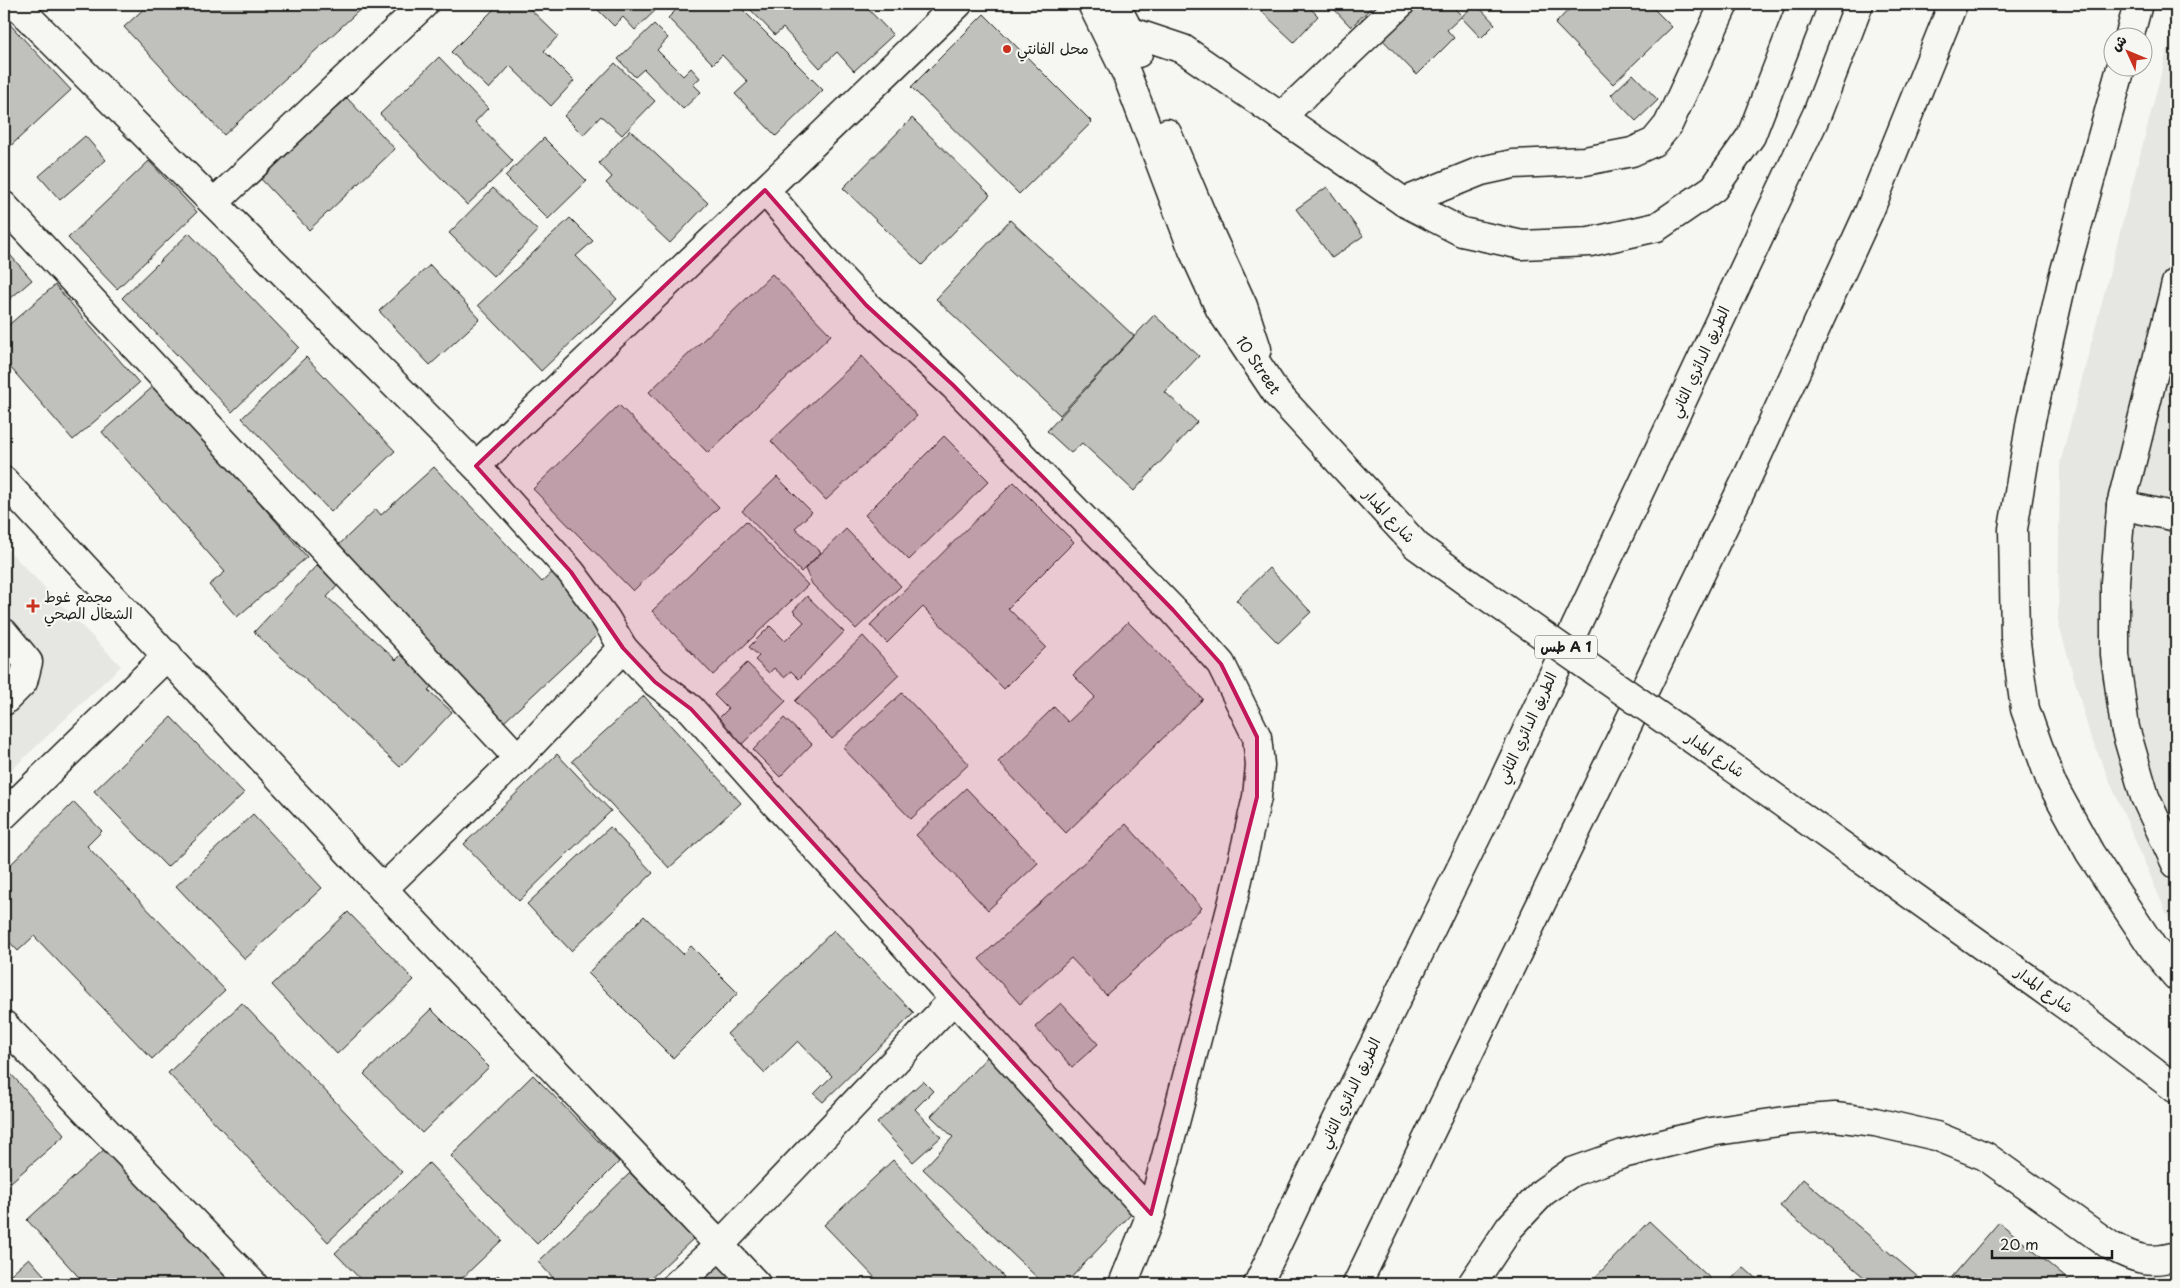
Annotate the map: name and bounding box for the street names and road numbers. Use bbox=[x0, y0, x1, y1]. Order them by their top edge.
street label: الطريق الدائري الثاني bbox=[1663, 302, 1737, 422]
street label: 10 Street bbox=[1231, 331, 1287, 398]
street label: شارع المدار bbox=[1358, 482, 1421, 547]
road number: طس A 1 bbox=[1535, 636, 1597, 659]
street label: الطريق الدائري الثاني bbox=[1490, 668, 1564, 788]
street label: شارع المدار bbox=[1681, 725, 1750, 782]
street label: شارع المدار bbox=[2010, 959, 2079, 1018]
street label: الطريق الدائري الثاني bbox=[1312, 1033, 1388, 1153]

